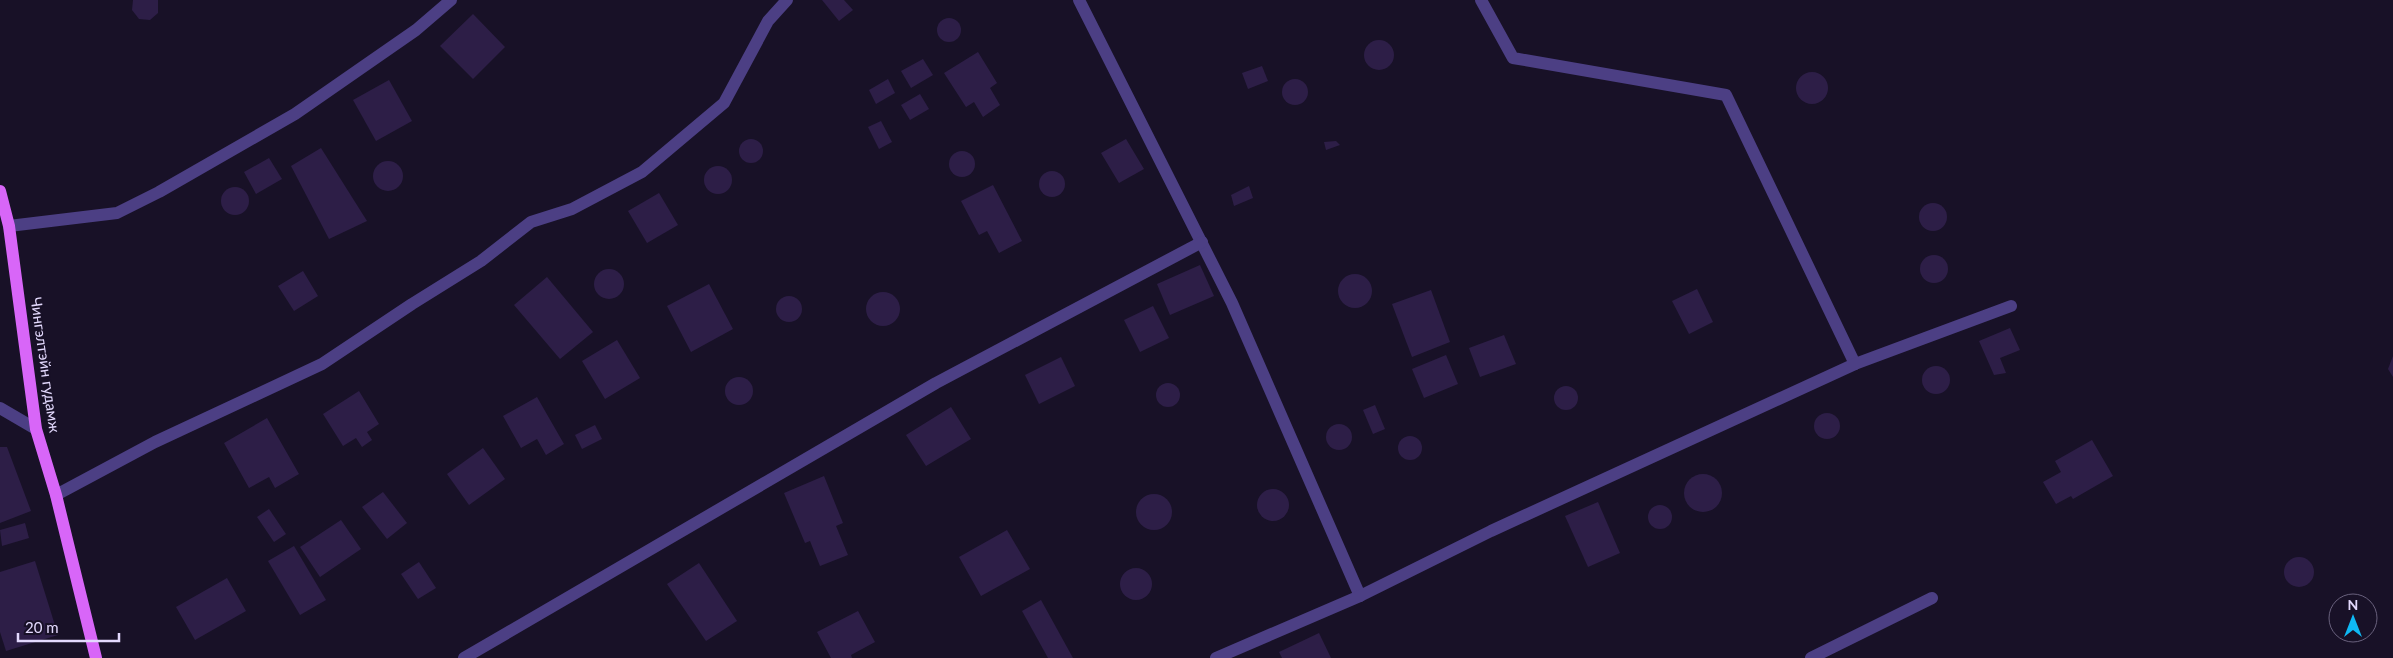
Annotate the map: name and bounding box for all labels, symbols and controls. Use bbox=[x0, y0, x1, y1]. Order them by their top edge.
street label: Чингэлтэйн гудамж bbox=[28, 296, 64, 434]
north arrow bbox=[2328, 593, 2378, 643]
text: N bbox=[2348, 596, 2358, 613]
scale bar bbox=[18, 610, 119, 642]
text: 20 m bbox=[25, 618, 59, 636]

